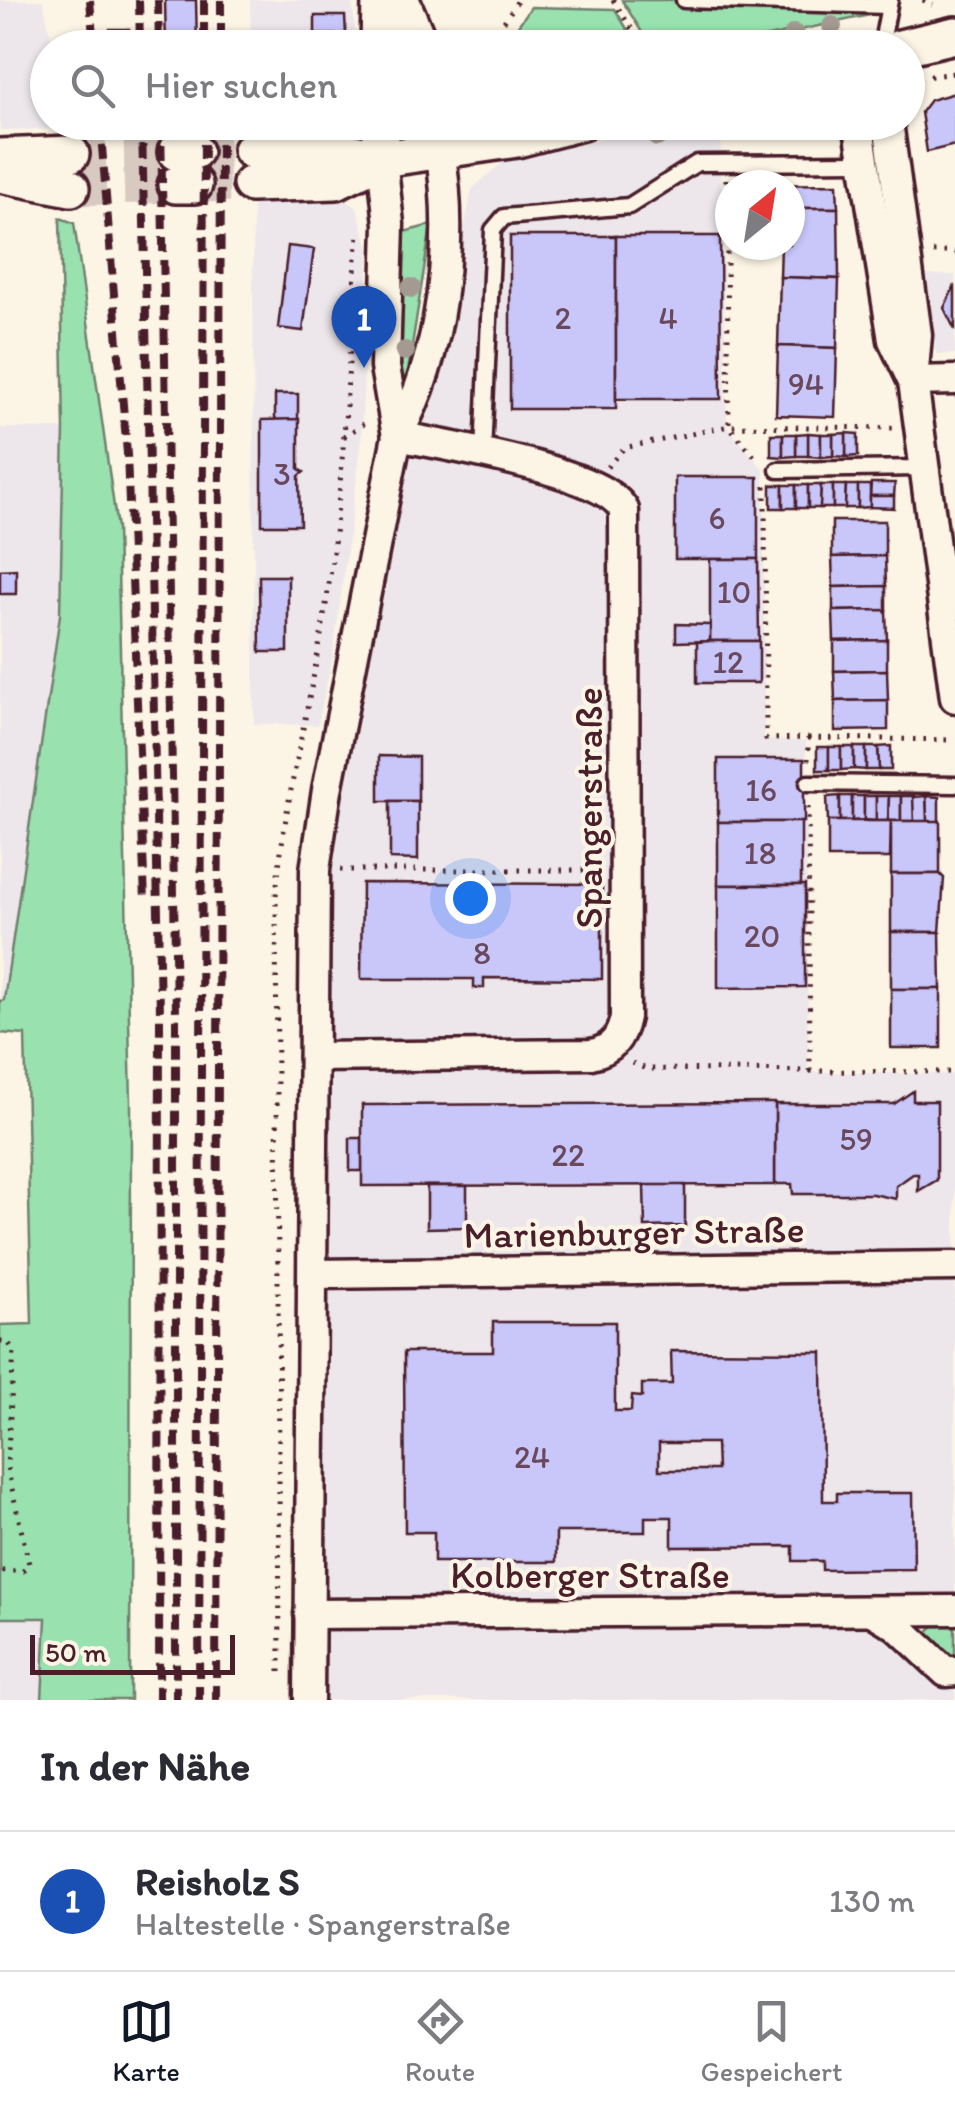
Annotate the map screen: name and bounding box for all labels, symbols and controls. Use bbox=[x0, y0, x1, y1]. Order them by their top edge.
search box bbox=[30, 30, 925, 140]
icon: search bbox=[65, 58, 120, 113]
text: Hier suchen bbox=[145, 62, 337, 108]
north arrow bbox=[715, 170, 805, 260]
pin: 1 bbox=[332, 286, 396, 368]
house number: 2 bbox=[555, 299, 572, 337]
house number: 4 bbox=[658, 299, 678, 337]
house number: 94 bbox=[788, 365, 824, 403]
house number: 3 bbox=[273, 455, 291, 493]
house number: 6 bbox=[709, 499, 725, 537]
house number: 10 bbox=[717, 573, 751, 611]
house number: 12 bbox=[712, 643, 744, 681]
street label: Spangerstraße bbox=[566, 687, 612, 929]
house number: 16 bbox=[745, 771, 777, 809]
house number: 18 bbox=[744, 834, 776, 872]
your location bbox=[445, 873, 496, 924]
house number: 20 bbox=[744, 917, 780, 955]
house number: 8 bbox=[473, 934, 491, 972]
house number: 59 bbox=[839, 1120, 873, 1158]
house number: 22 bbox=[551, 1136, 585, 1174]
street label: Marienburger Straße bbox=[463, 1206, 805, 1258]
house number: 24 bbox=[514, 1438, 550, 1476]
street label: Kolberger Straße bbox=[450, 1552, 730, 1598]
scale bar bbox=[30, 1630, 235, 1674]
text: 50 m bbox=[45, 1635, 107, 1669]
text: In der Nähe bbox=[40, 1740, 250, 1791]
text: Reisholz S bbox=[135, 1859, 300, 1905]
text: 1 bbox=[65, 1882, 80, 1920]
text: 130 m bbox=[829, 1882, 915, 1920]
text: Haltestelle · Spangerstraße bbox=[135, 1905, 511, 1943]
tab: Karte bbox=[113, 1994, 180, 2088]
tab: Route bbox=[405, 1994, 475, 2088]
tab: Gespeichert bbox=[700, 1994, 842, 2088]

